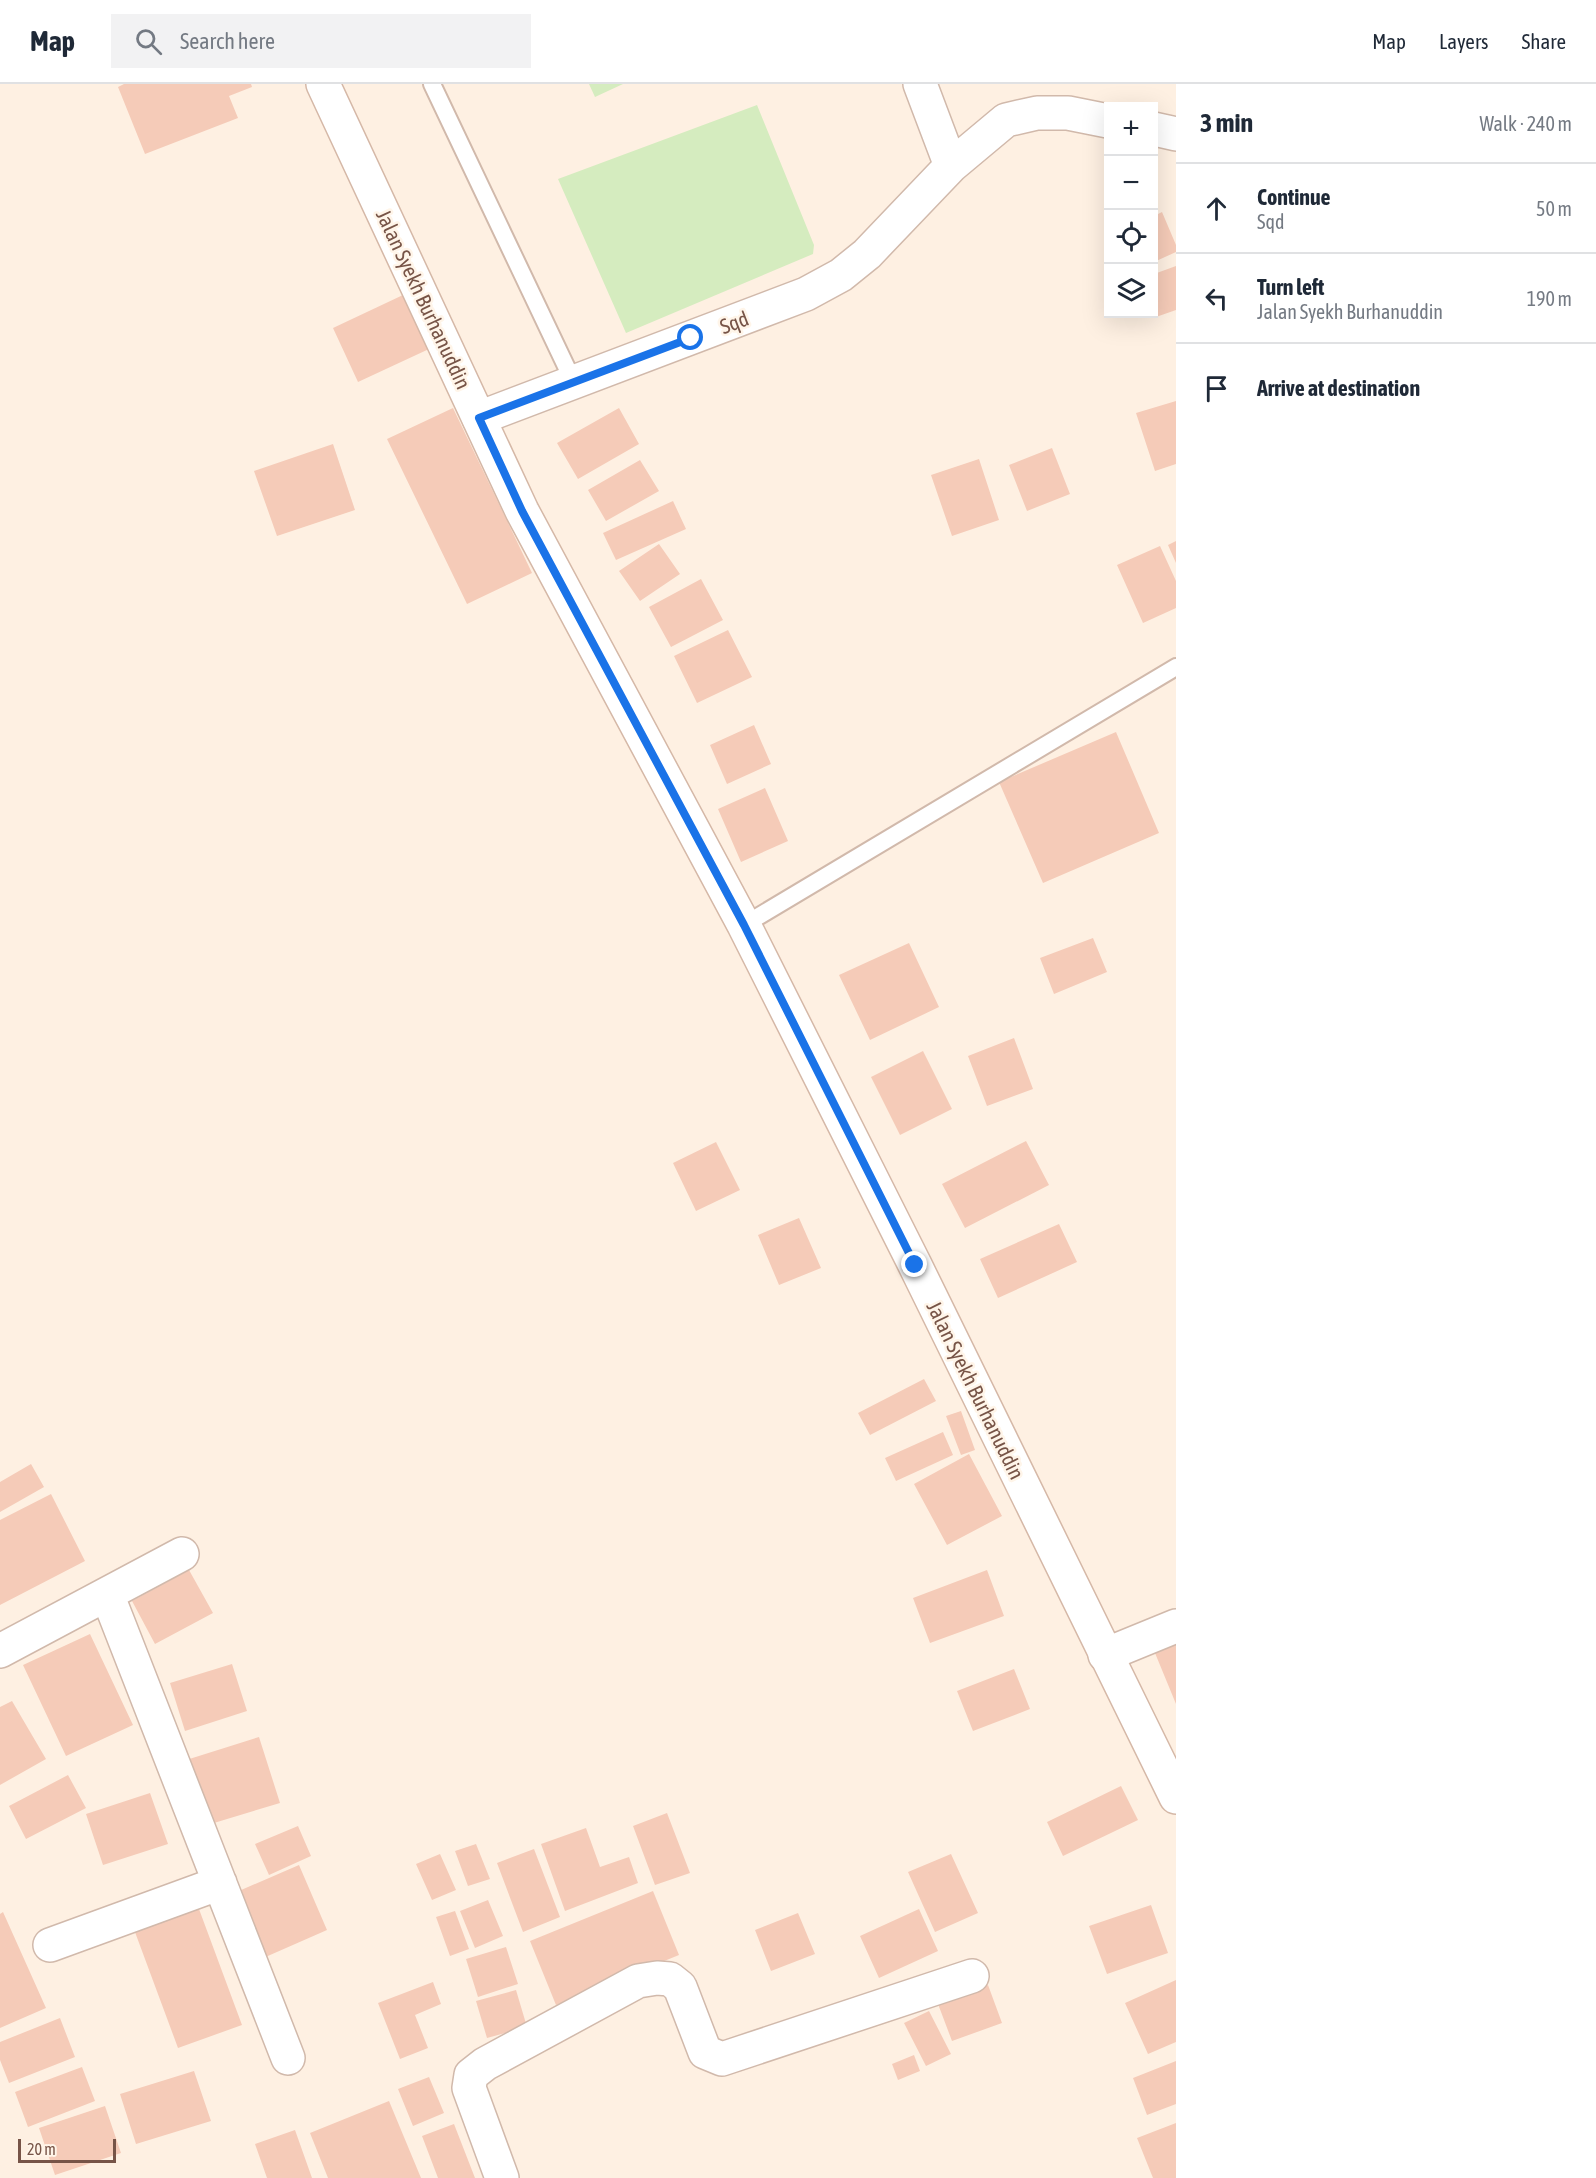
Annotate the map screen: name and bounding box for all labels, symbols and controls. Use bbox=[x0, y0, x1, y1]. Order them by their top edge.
search box bbox=[111, 14, 531, 68]
text: Map bbox=[30, 25, 75, 57]
icon: search bbox=[132, 25, 165, 58]
text: Search here bbox=[180, 28, 275, 54]
text: Map bbox=[1372, 29, 1406, 53]
text: Layers bbox=[1439, 29, 1489, 53]
text: Share bbox=[1522, 29, 1566, 53]
map controls bbox=[1104, 102, 1158, 318]
button: + bbox=[1104, 102, 1158, 156]
text: 3 min bbox=[1200, 108, 1253, 138]
text: Walk · 240 m bbox=[1480, 112, 1572, 135]
button: − bbox=[1104, 156, 1158, 210]
text: Continue bbox=[1257, 184, 1331, 210]
icon: ahead bbox=[1200, 192, 1233, 225]
text: 50 m bbox=[1536, 197, 1572, 220]
street label: Jalan Syekh Burhanuddin bbox=[372, 205, 476, 393]
button: locate bbox=[1104, 210, 1158, 264]
text: Sqd bbox=[1257, 210, 1284, 233]
button: layers bbox=[1104, 264, 1158, 318]
text: Turn left bbox=[1257, 274, 1324, 300]
icon: left bbox=[1200, 282, 1233, 315]
text: 190 m bbox=[1527, 287, 1572, 310]
text: Jalan Syekh Burhanuddin bbox=[1257, 300, 1443, 323]
street label: Sqd bbox=[716, 306, 752, 338]
route start bbox=[677, 324, 703, 350]
icon: arrive bbox=[1200, 372, 1233, 405]
text: Arrive at destination bbox=[1257, 375, 1420, 401]
route end bbox=[901, 1251, 927, 1277]
street label: Jalan Syekh Burhanuddin bbox=[922, 1297, 1030, 1483]
scale bar bbox=[18, 2136, 116, 2164]
text: 20 m bbox=[27, 2140, 56, 2158]

